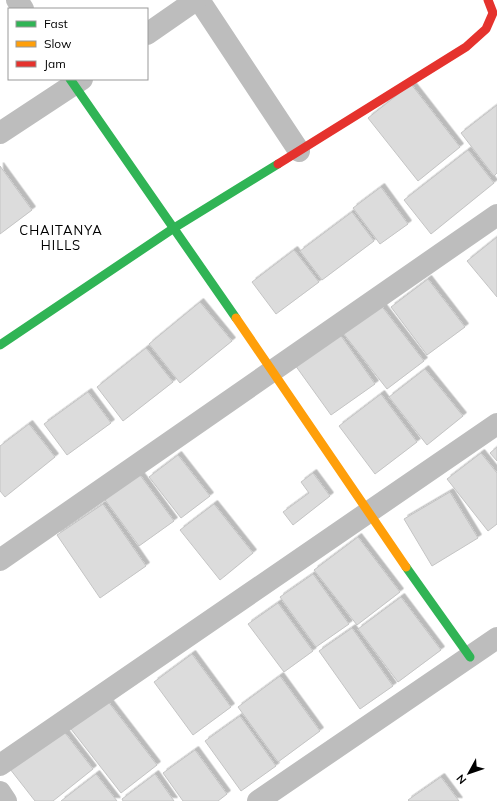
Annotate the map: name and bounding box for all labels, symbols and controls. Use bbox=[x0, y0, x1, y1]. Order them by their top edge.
legend bbox=[8, 8, 148, 80]
text: Fast bbox=[44, 16, 68, 31]
text: Slow bbox=[44, 36, 72, 51]
text: Jam bbox=[44, 56, 66, 71]
district label: CHAITANYA HILLS bbox=[19, 222, 103, 253]
north arrow bbox=[449, 753, 489, 793]
text: N bbox=[453, 772, 469, 787]

